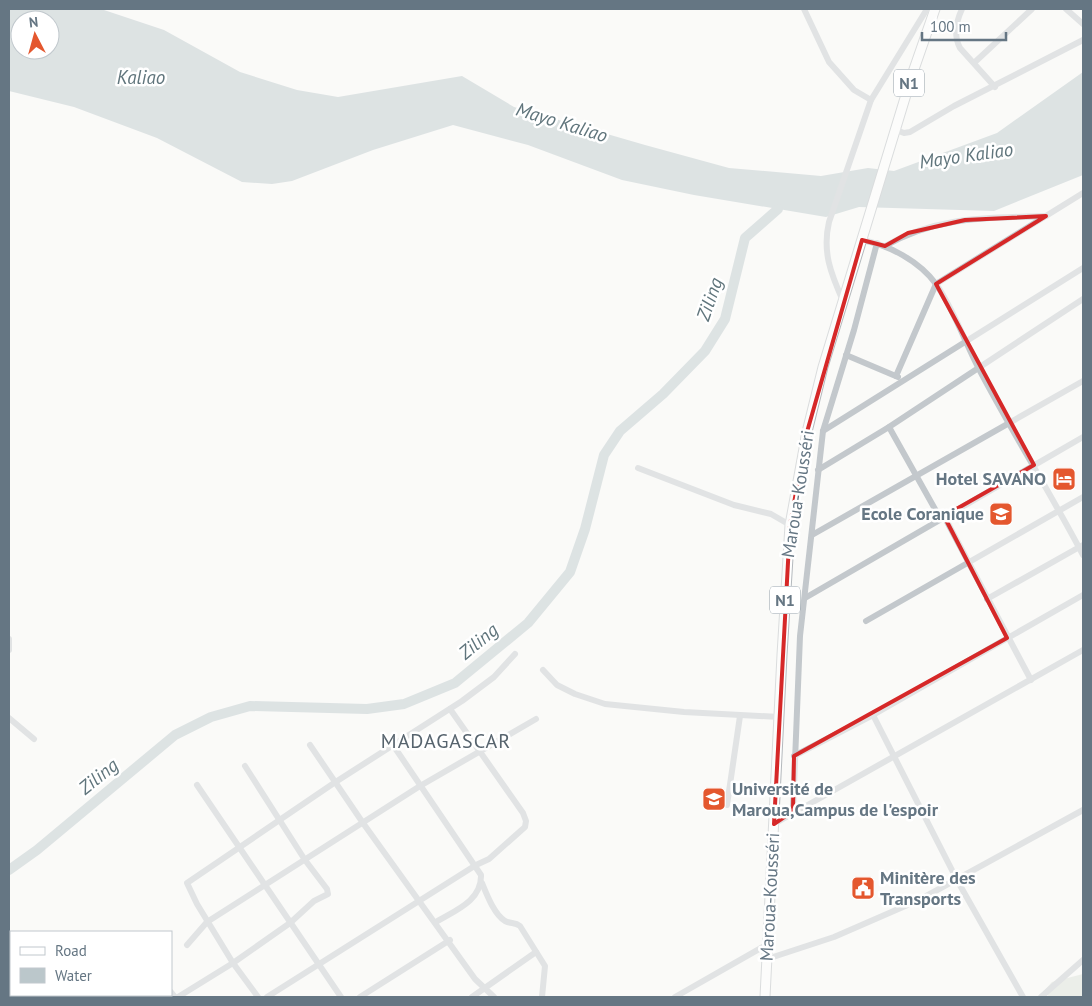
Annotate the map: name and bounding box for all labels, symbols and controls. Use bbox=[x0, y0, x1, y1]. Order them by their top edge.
north arrow bbox=[10, 10, 60, 60]
scale bar bbox=[922, 10, 1006, 42]
text: N bbox=[28, 13, 39, 32]
text: 100 m bbox=[930, 17, 971, 36]
water label: Kaliao bbox=[117, 65, 165, 89]
road number: N1 bbox=[894, 70, 924, 96]
water label: Mayo Kaliao bbox=[513, 97, 611, 147]
water label: Mayo Kaliao bbox=[917, 137, 1015, 173]
water label: Ziling bbox=[690, 274, 728, 325]
street label: Maroua-Kousséri bbox=[776, 429, 819, 559]
hotel icon: Hotel SAVANO bbox=[1051, 466, 1077, 492]
place label: Hotel SAVANO bbox=[936, 467, 1046, 490]
school or university icon: Ecole Coranique bbox=[988, 501, 1014, 527]
place label: Ecole Coranique bbox=[861, 502, 984, 525]
road number: N1 bbox=[770, 586, 800, 614]
water label: Ziling bbox=[453, 617, 503, 665]
district label: MADAGASCAR bbox=[381, 728, 511, 754]
water label: Ziling bbox=[72, 752, 123, 800]
place label: Université de Maroua,Campus de l'espoir bbox=[732, 777, 939, 821]
school or university icon: Université de Maroua,Campus de l'espoir bbox=[701, 786, 727, 812]
street label: Maroua-Kousséri bbox=[755, 832, 784, 962]
place label: Minitère des Transports bbox=[880, 866, 976, 910]
public building icon: Minitère des Transports bbox=[850, 875, 876, 901]
legend bbox=[10, 931, 172, 996]
text: Road bbox=[55, 941, 87, 960]
text: Water bbox=[55, 966, 92, 985]

